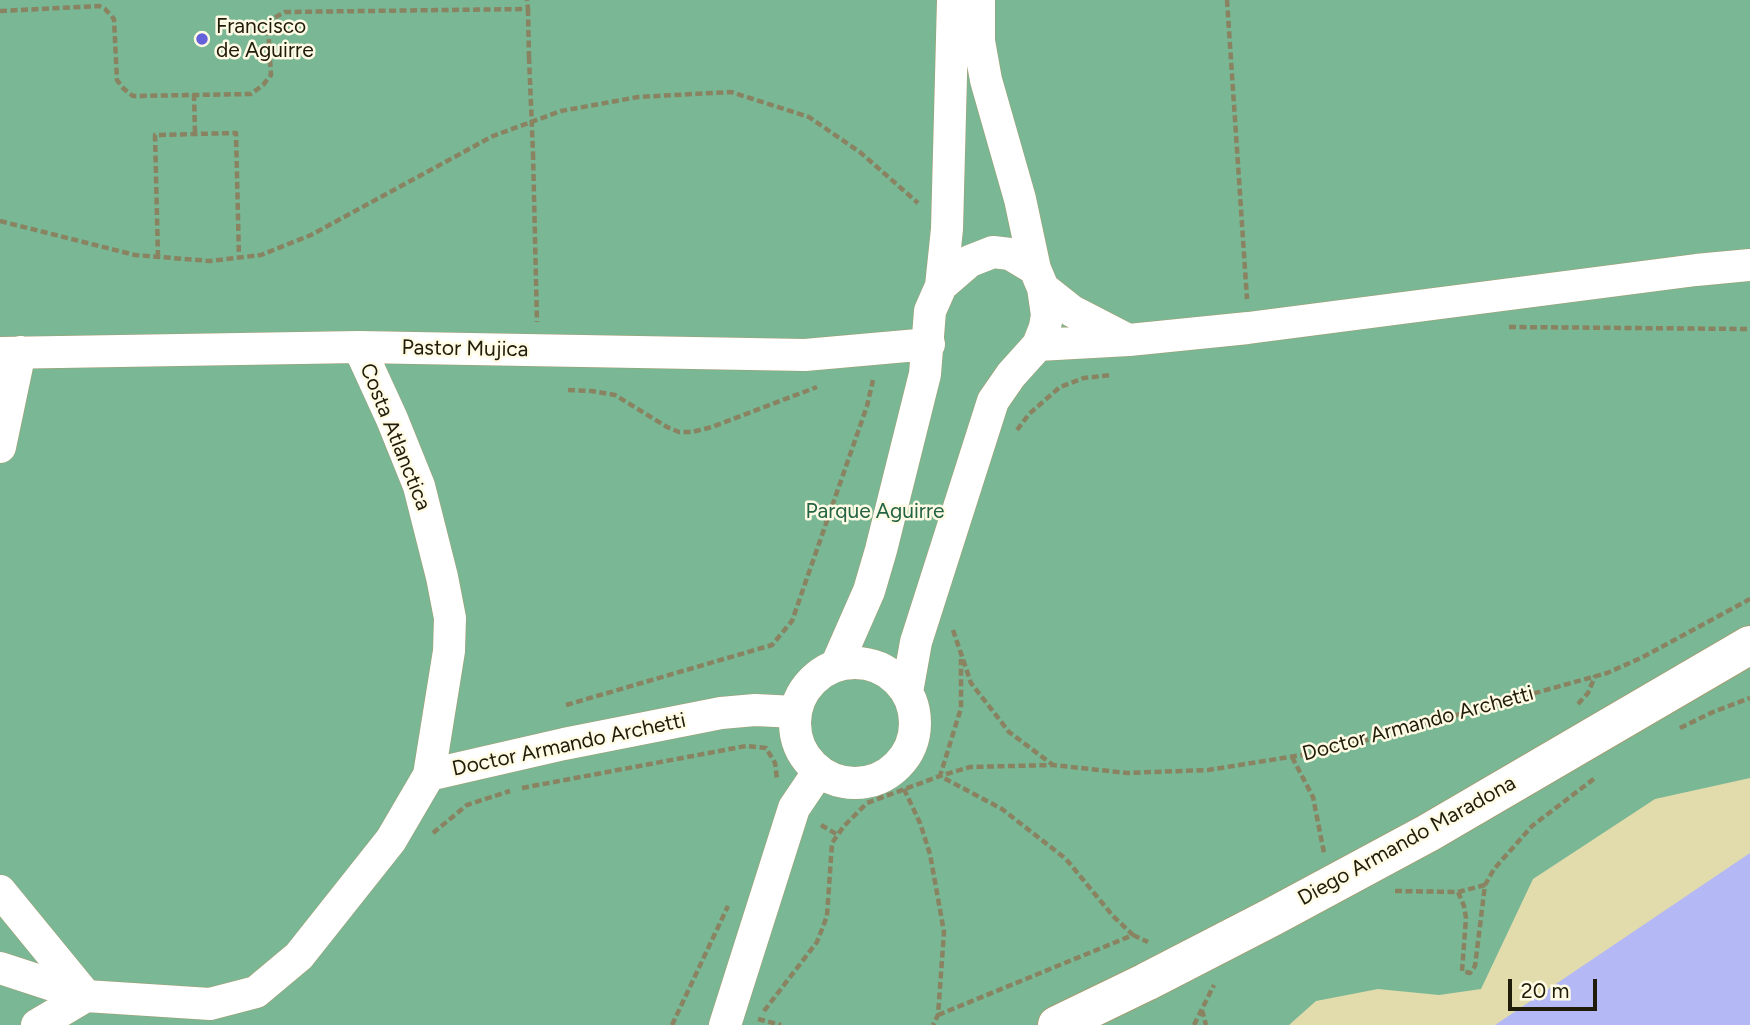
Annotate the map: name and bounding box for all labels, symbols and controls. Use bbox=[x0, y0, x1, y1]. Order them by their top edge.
place label: Francisco de Aguirre bbox=[216, 14, 314, 64]
marker: Francisco de Aguirre bbox=[194, 31, 210, 47]
street label: Pastor Mujica bbox=[401, 335, 529, 363]
street label: Costa Atlanctica bbox=[354, 360, 436, 514]
park label: Parque Aguirre bbox=[806, 499, 944, 525]
street label: Doctor Armando Archetti bbox=[1300, 681, 1536, 767]
street label: Doctor Armando Archetti bbox=[450, 708, 688, 782]
street label: Diego Armando Maradona bbox=[1294, 771, 1520, 911]
scale bar bbox=[1512, 965, 1601, 1009]
text: 20 m bbox=[1521, 978, 1569, 1003]

